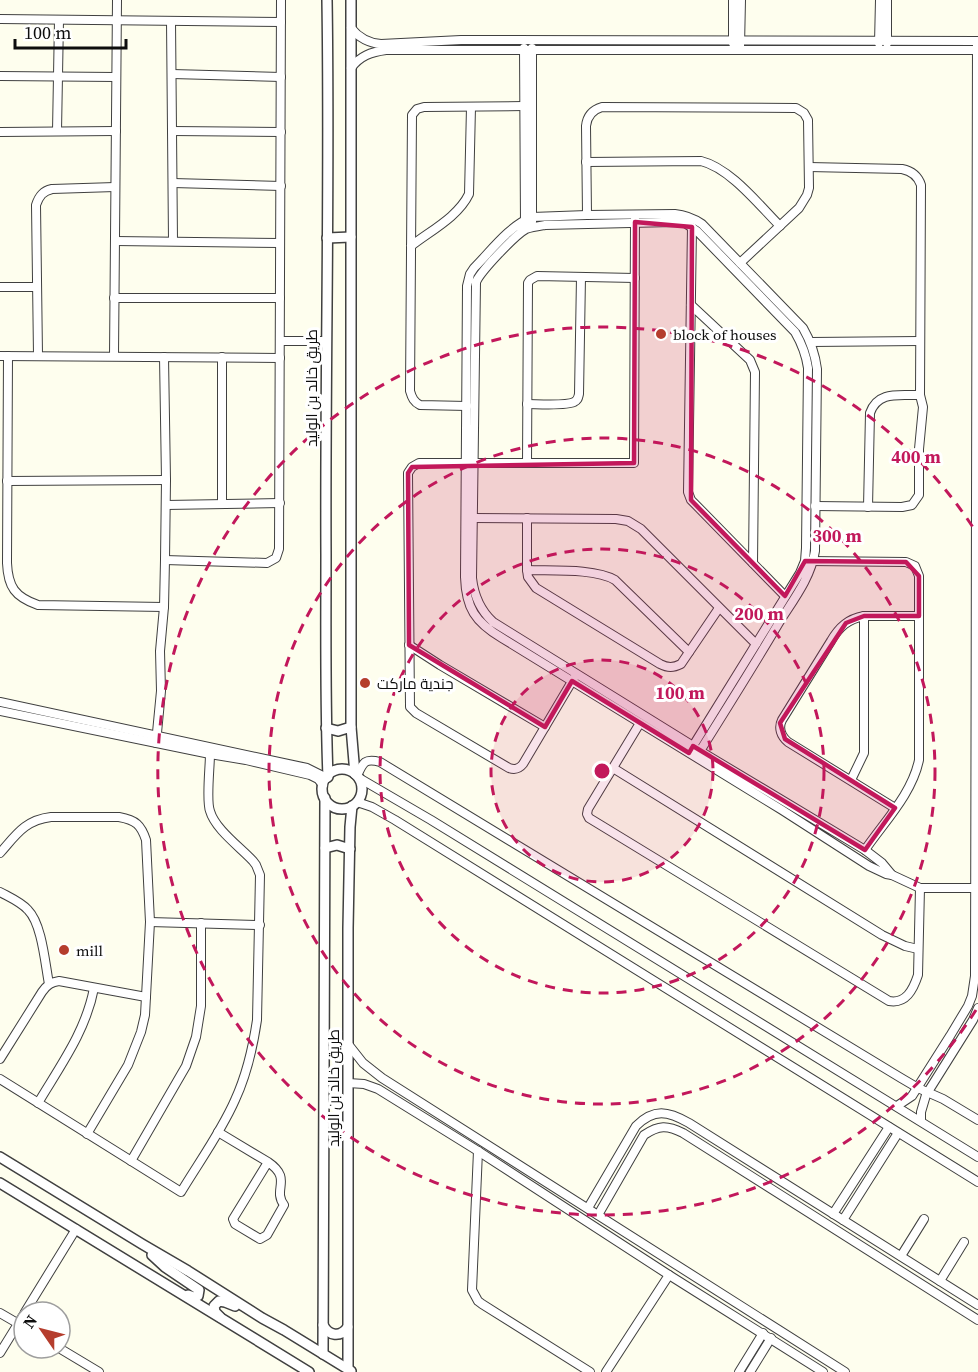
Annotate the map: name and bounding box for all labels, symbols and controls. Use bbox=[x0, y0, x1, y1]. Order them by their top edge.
scale bar bbox=[15, 12, 126, 50]
text: 100 m bbox=[24, 20, 71, 45]
place label: block of houses bbox=[673, 324, 777, 345]
marker: block of houses bbox=[654, 327, 668, 341]
street label: طريق خالد بن الوليد bbox=[301, 329, 322, 447]
text: 400 m bbox=[891, 444, 941, 469]
text: 300 m bbox=[812, 523, 862, 548]
text: 200 m bbox=[734, 601, 784, 626]
place label: جندية ماركت bbox=[377, 673, 454, 694]
marker: جندية ماركت bbox=[358, 676, 372, 690]
text: 100 m bbox=[655, 680, 705, 705]
centre of rings bbox=[592, 761, 612, 781]
place label: mill bbox=[76, 940, 103, 961]
marker: mill bbox=[57, 943, 71, 957]
street label: طريق خالد بن الوليد bbox=[323, 1029, 344, 1147]
north arrow bbox=[12, 1300, 72, 1360]
text: N bbox=[17, 1310, 42, 1332]

